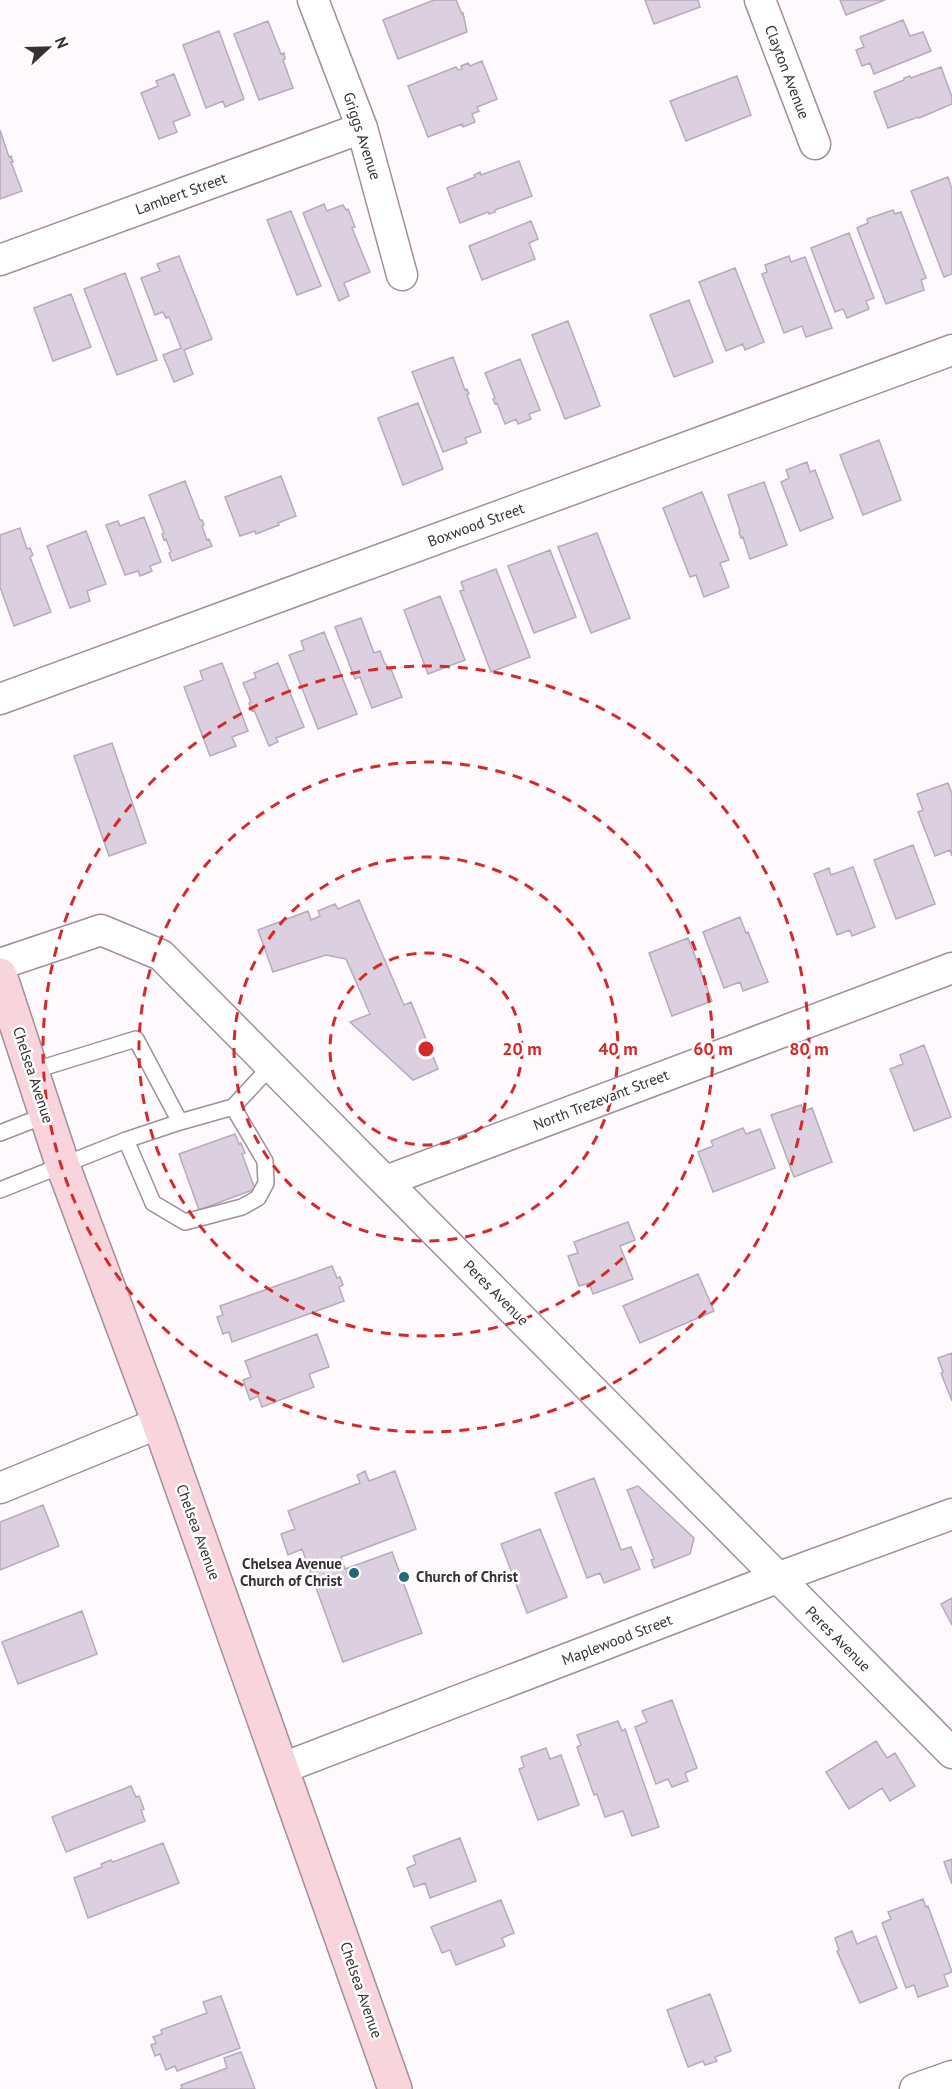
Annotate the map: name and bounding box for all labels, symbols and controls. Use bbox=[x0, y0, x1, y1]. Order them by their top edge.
north arrow bbox=[18, 18, 78, 78]
street label: Clayton Avenue bbox=[761, 22, 814, 121]
text: N bbox=[51, 34, 73, 51]
street label: Griggs Avenue bbox=[339, 90, 386, 182]
street label: Lambert Street bbox=[133, 168, 229, 219]
street label: Boxwood Street bbox=[425, 498, 527, 551]
street label: Chelsea Avenue bbox=[9, 1024, 58, 1126]
text: 20 m bbox=[502, 1037, 542, 1060]
text: 40 m bbox=[598, 1037, 638, 1060]
text: 60 m bbox=[693, 1037, 733, 1060]
text: 80 m bbox=[789, 1037, 829, 1060]
centre of rings bbox=[416, 1039, 436, 1059]
street label: North Trezevant Street bbox=[530, 1065, 671, 1134]
street label: Peres Avenue bbox=[460, 1256, 533, 1329]
street label: Chelsea Avenue bbox=[172, 1481, 225, 1582]
place label: Chelsea Avenue Church of Christ bbox=[240, 1554, 343, 1590]
marker: Chelsea Avenue Church of Christ bbox=[347, 1566, 361, 1580]
place label: Church of Christ bbox=[416, 1567, 519, 1586]
marker: Church of Christ bbox=[397, 1570, 411, 1584]
street label: Peres Avenue bbox=[802, 1602, 875, 1675]
street label: Maplewood Street bbox=[559, 1610, 675, 1669]
street label: Chelsea Avenue bbox=[336, 1939, 387, 2040]

